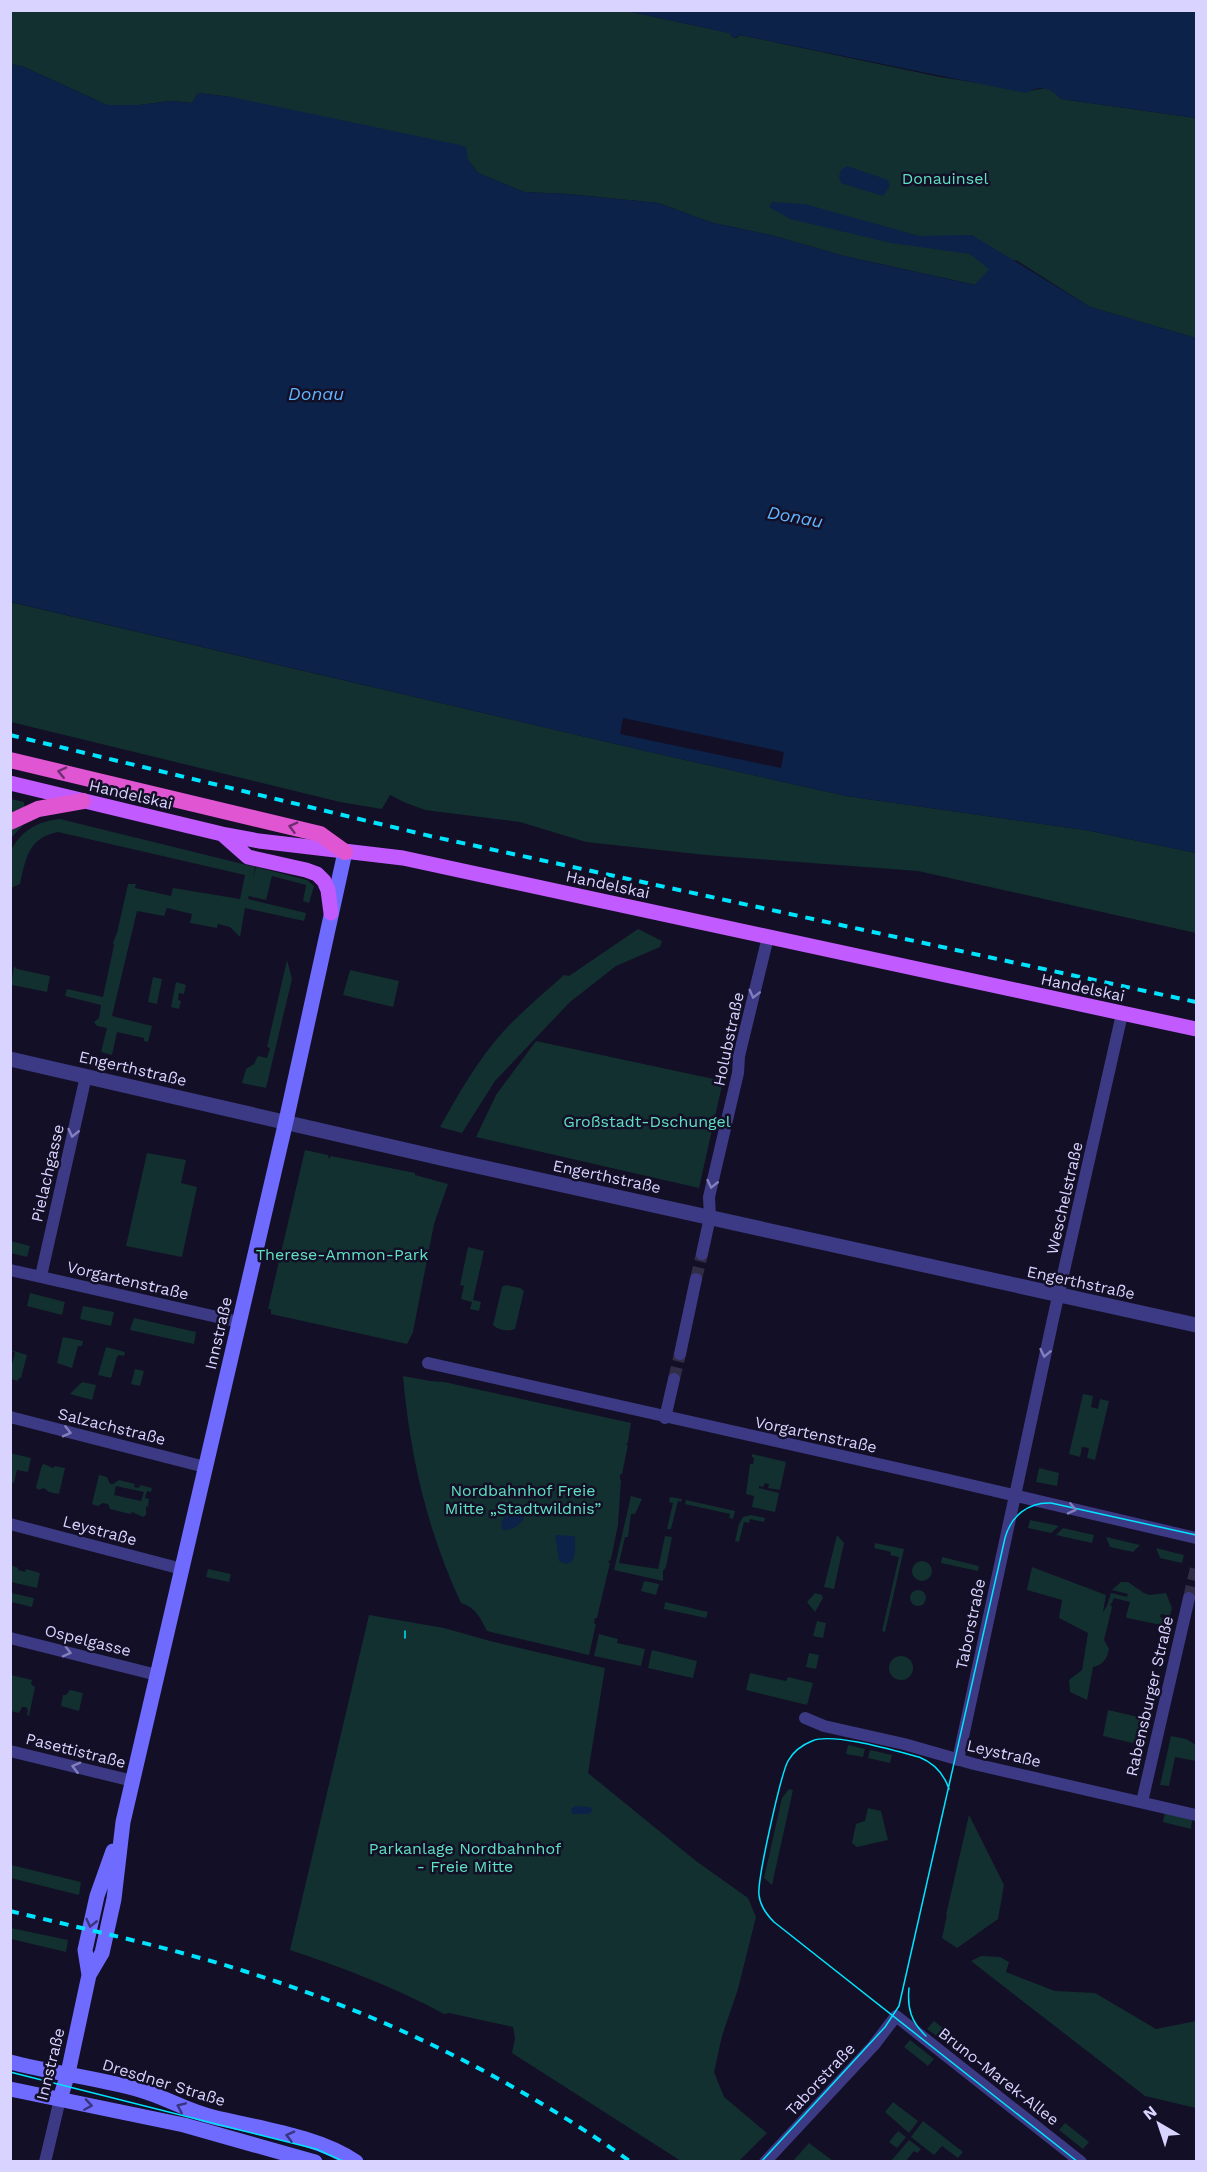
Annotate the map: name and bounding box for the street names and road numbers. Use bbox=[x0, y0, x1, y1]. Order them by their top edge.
street label: Handelskai bbox=[87, 776, 175, 813]
street label: Handelskai bbox=[564, 866, 652, 903]
street label: Handelskai bbox=[1039, 969, 1127, 1006]
street label: Holubstraße bbox=[709, 990, 748, 1088]
street label: Engerthstraße bbox=[77, 1047, 189, 1090]
street label: Pielachgasse bbox=[27, 1122, 68, 1224]
street label: Weschelstraße bbox=[1042, 1140, 1087, 1256]
street label: Engerthstraße bbox=[551, 1156, 663, 1197]
street label: Vorgartenstraße bbox=[65, 1257, 191, 1304]
street label: Engerthstraße bbox=[1025, 1262, 1137, 1303]
street label: Innstraße bbox=[201, 1295, 236, 1371]
street label: Salzachstraße bbox=[56, 1404, 168, 1449]
street label: Vorgartenstraße bbox=[753, 1412, 879, 1457]
street label: Leystraße bbox=[61, 1511, 139, 1549]
street label: Taborstraße bbox=[952, 1577, 989, 1671]
street label: Rabensburger Straße bbox=[1122, 1614, 1177, 1778]
street label: Ospelgasse bbox=[43, 1621, 133, 1660]
street label: Pasettistraße bbox=[24, 1729, 128, 1772]
street label: Leystraße bbox=[965, 1736, 1043, 1771]
street label: Bruno-Marek-Allee bbox=[935, 2024, 1063, 2129]
street label: Innstraße bbox=[32, 2026, 69, 2102]
street label: Taborstraße bbox=[782, 2039, 859, 2120]
street label: Dresdner Straße bbox=[100, 2055, 228, 2110]

